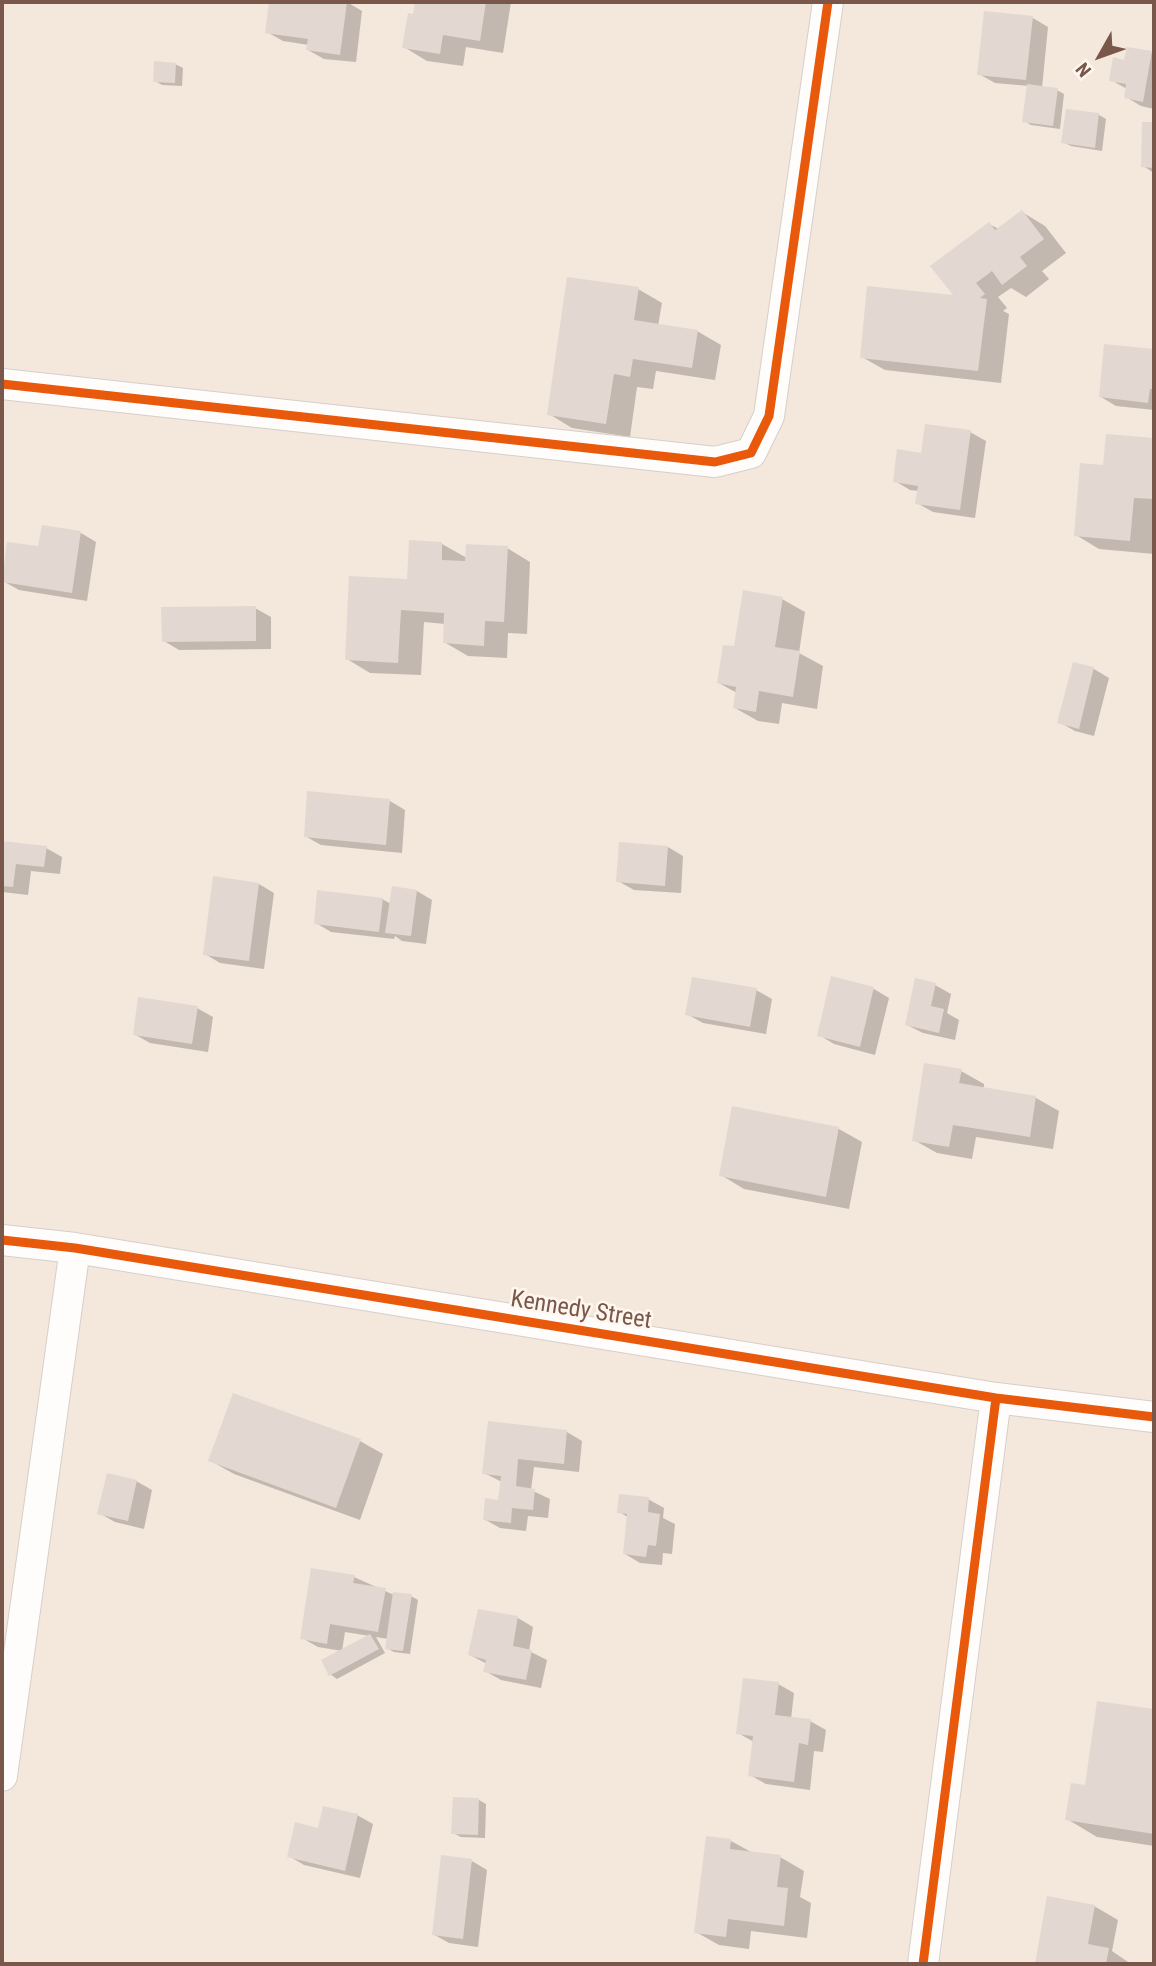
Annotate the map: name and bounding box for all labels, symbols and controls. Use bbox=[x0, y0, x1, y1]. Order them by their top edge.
north arrow bbox=[1065, 21, 1135, 91]
text: N bbox=[1071, 58, 1096, 82]
street label: Kennedy Street bbox=[509, 1286, 653, 1336]

